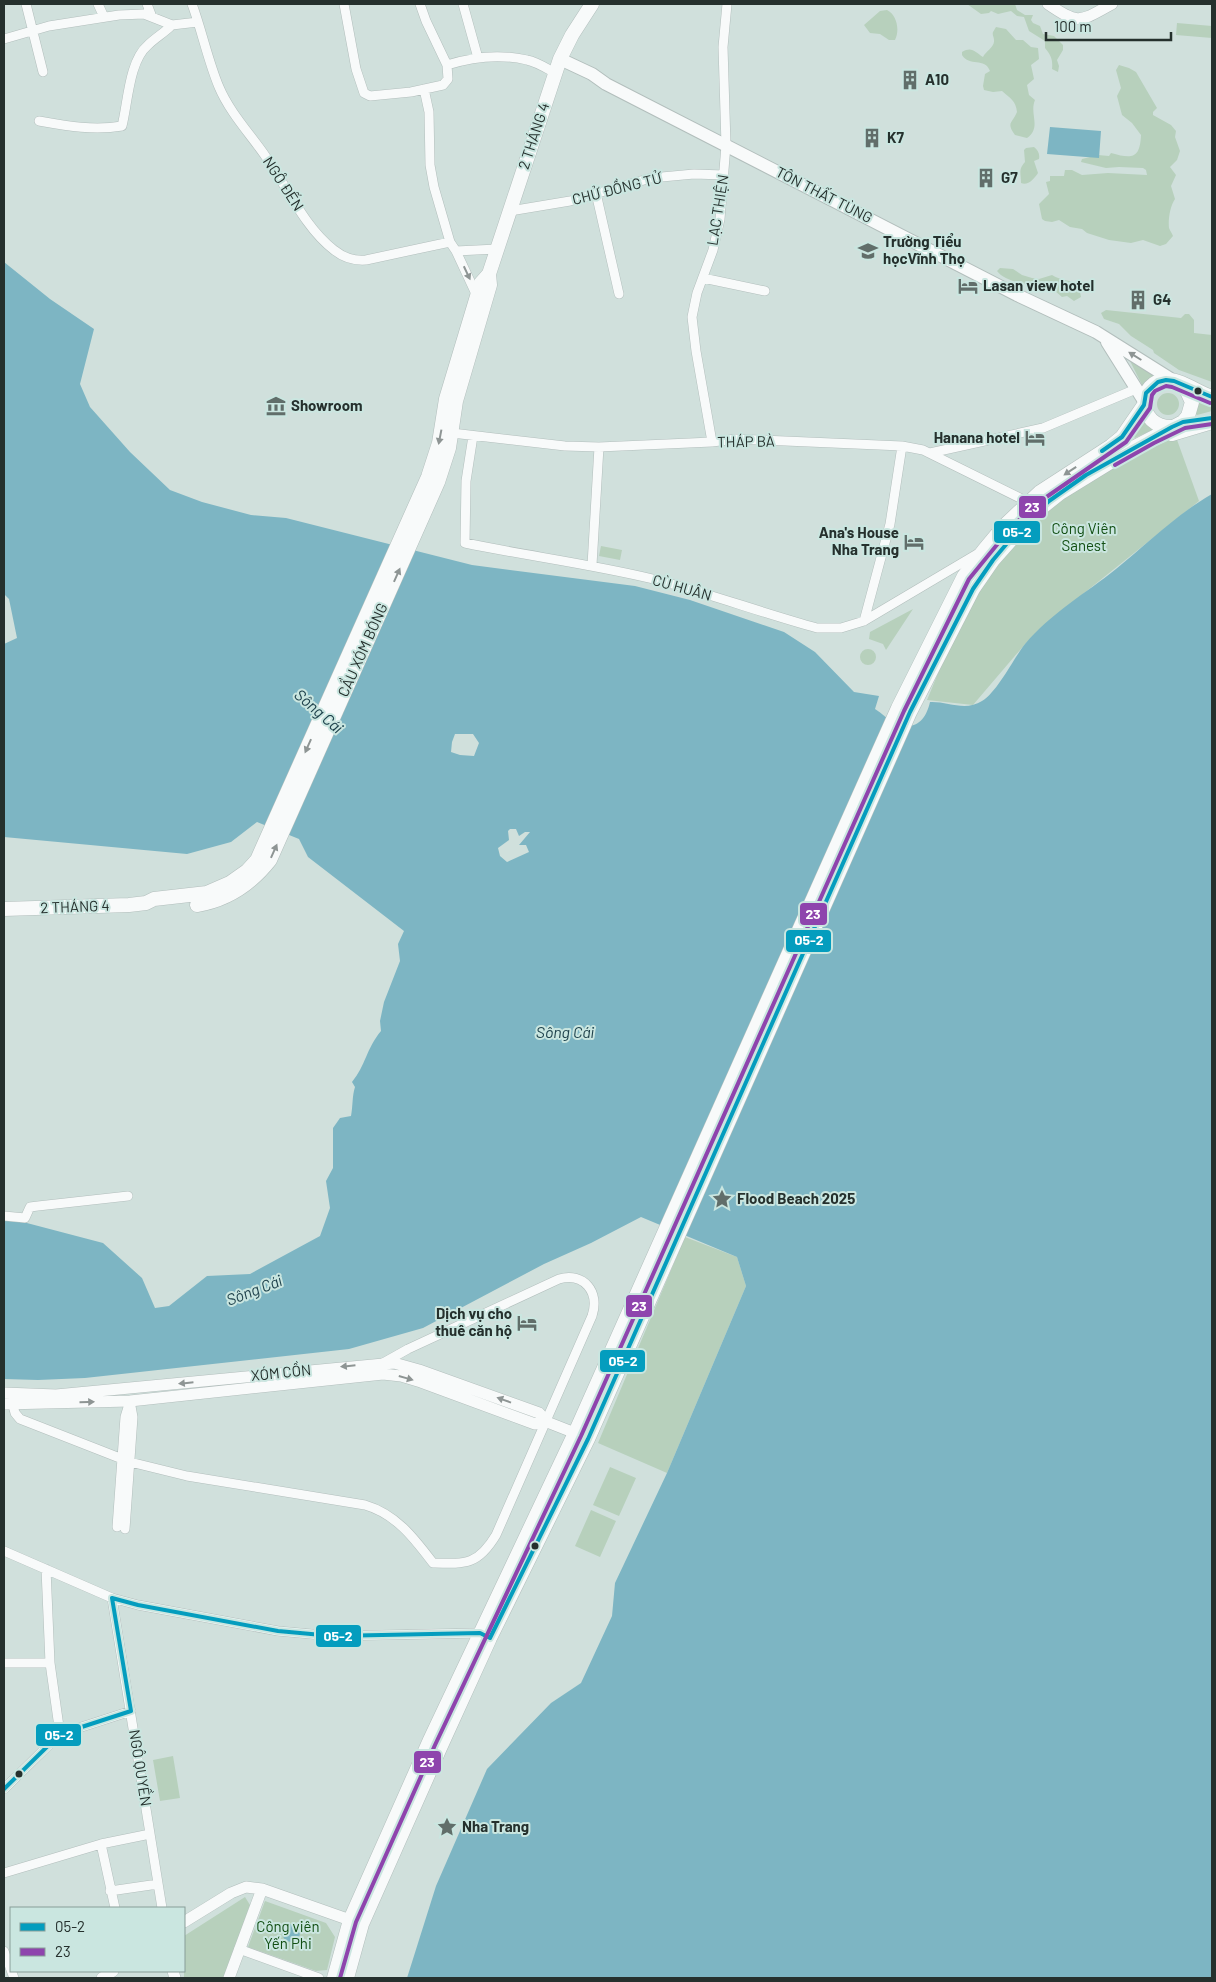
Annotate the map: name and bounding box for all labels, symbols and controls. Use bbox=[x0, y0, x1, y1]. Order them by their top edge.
scale bar bbox=[1046, 10, 1171, 42]
text: 100 m bbox=[1054, 17, 1092, 35]
building icon: A10 bbox=[899, 69, 921, 91]
place label: A10 bbox=[925, 70, 949, 88]
street label: 2 THÁNG 4 bbox=[514, 100, 552, 171]
building icon: K7 bbox=[861, 127, 883, 149]
place label: K7 bbox=[887, 128, 904, 146]
street label: NGÔ ĐẾN bbox=[260, 153, 308, 214]
street label: TÔN THẤT TÙNG bbox=[773, 162, 876, 226]
street label: CHỬ ĐỒNG TỬ bbox=[570, 167, 665, 208]
building icon: G7 bbox=[975, 167, 997, 189]
place label: G7 bbox=[1001, 168, 1018, 186]
street label: LẠC THIỆN bbox=[703, 173, 732, 247]
place label: Trường Tiểu họcVĩnh Thọ bbox=[883, 232, 965, 267]
school or university icon: Trường Tiểu họcVĩnh Thọ bbox=[857, 240, 879, 262]
one-way arrow bbox=[463, 266, 471, 280]
hotel icon: Lasan view hotel bbox=[957, 275, 979, 297]
place label: Lasan view hotel bbox=[983, 276, 1094, 294]
building icon: G4 bbox=[1127, 289, 1149, 311]
place label: G4 bbox=[1153, 290, 1171, 308]
one-way arrow bbox=[1128, 352, 1142, 361]
unlabelled marker bbox=[1193, 386, 1203, 396]
museum icon: Showroom bbox=[265, 395, 287, 417]
place label: Showroom bbox=[291, 396, 363, 414]
hotel icon: Hanana hotel bbox=[1024, 427, 1046, 449]
place label: Hanana hotel bbox=[934, 428, 1020, 446]
one-way arrow bbox=[435, 429, 443, 445]
street label: THÁP BÀ bbox=[717, 431, 775, 451]
one-way arrow bbox=[1063, 466, 1077, 476]
line badge: 23 bbox=[1018, 495, 1047, 519]
text: 23 bbox=[1024, 498, 1040, 515]
park label: Công Viên Sanest bbox=[1052, 519, 1116, 554]
line badge: 05-2 bbox=[993, 520, 1041, 544]
place label: Ana's House Nha Trang bbox=[819, 523, 899, 558]
text: 05-2 bbox=[1002, 523, 1032, 540]
hotel icon: Ana's House Nha Trang bbox=[903, 531, 925, 553]
one-way arrow bbox=[393, 568, 401, 582]
street label: CÙ HUÂN bbox=[651, 570, 714, 604]
street label: CẦU XÓM BÓNG bbox=[332, 600, 391, 699]
water label: Sông Cái bbox=[291, 684, 348, 737]
one-way arrow bbox=[304, 739, 312, 753]
one-way arrow bbox=[270, 844, 278, 858]
street label: 2 THÁNG 4 bbox=[40, 896, 110, 916]
line badge: 23 bbox=[799, 902, 828, 926]
text: 23 bbox=[805, 905, 821, 922]
line badge: 05-2 bbox=[785, 929, 832, 953]
text: 05-2 bbox=[794, 931, 824, 948]
water label: Sông Cái bbox=[536, 1022, 594, 1041]
place icon: Flood Beach 2025 bbox=[711, 1188, 733, 1210]
place label: Flood Beach 2025 bbox=[737, 1189, 855, 1207]
water label: Sông Cái bbox=[223, 1270, 284, 1309]
line badge: 23 bbox=[625, 1294, 653, 1318]
text: 23 bbox=[631, 1297, 647, 1314]
place label: Dịch vụ cho thuê căn hộ bbox=[435, 1304, 512, 1339]
hotel icon: Dịch vụ cho thuê căn hộ bbox=[516, 1312, 538, 1334]
line badge: 05-2 bbox=[599, 1349, 646, 1373]
text: 05-2 bbox=[608, 1352, 638, 1369]
street label: XÓM CỒN bbox=[250, 1359, 312, 1384]
one-way arrow bbox=[340, 1362, 356, 1370]
one-way arrow bbox=[398, 1374, 413, 1382]
one-way arrow bbox=[178, 1379, 194, 1387]
one-way arrow bbox=[496, 1396, 511, 1404]
one-way arrow bbox=[80, 1398, 96, 1406]
unlabelled marker bbox=[530, 1541, 540, 1551]
line badge: 05-2 bbox=[315, 1624, 362, 1648]
text: 05-2 bbox=[323, 1627, 353, 1644]
line badge: 05-2 bbox=[35, 1723, 82, 1747]
text: 05-2 bbox=[44, 1726, 74, 1743]
street label: NGÔ QUYỀN bbox=[126, 1728, 157, 1808]
line badge: 23 bbox=[413, 1750, 442, 1774]
text: 23 bbox=[419, 1753, 435, 1770]
unlabelled marker bbox=[14, 1769, 24, 1779]
place icon: Nha Trang bbox=[436, 1816, 458, 1838]
place label: Nha Trang bbox=[462, 1817, 529, 1835]
legend bbox=[10, 1907, 185, 1972]
text: 05-2 bbox=[55, 1917, 85, 1935]
park label: Công viên Yến Phi bbox=[256, 1917, 320, 1952]
text: 23 bbox=[55, 1942, 71, 1960]

